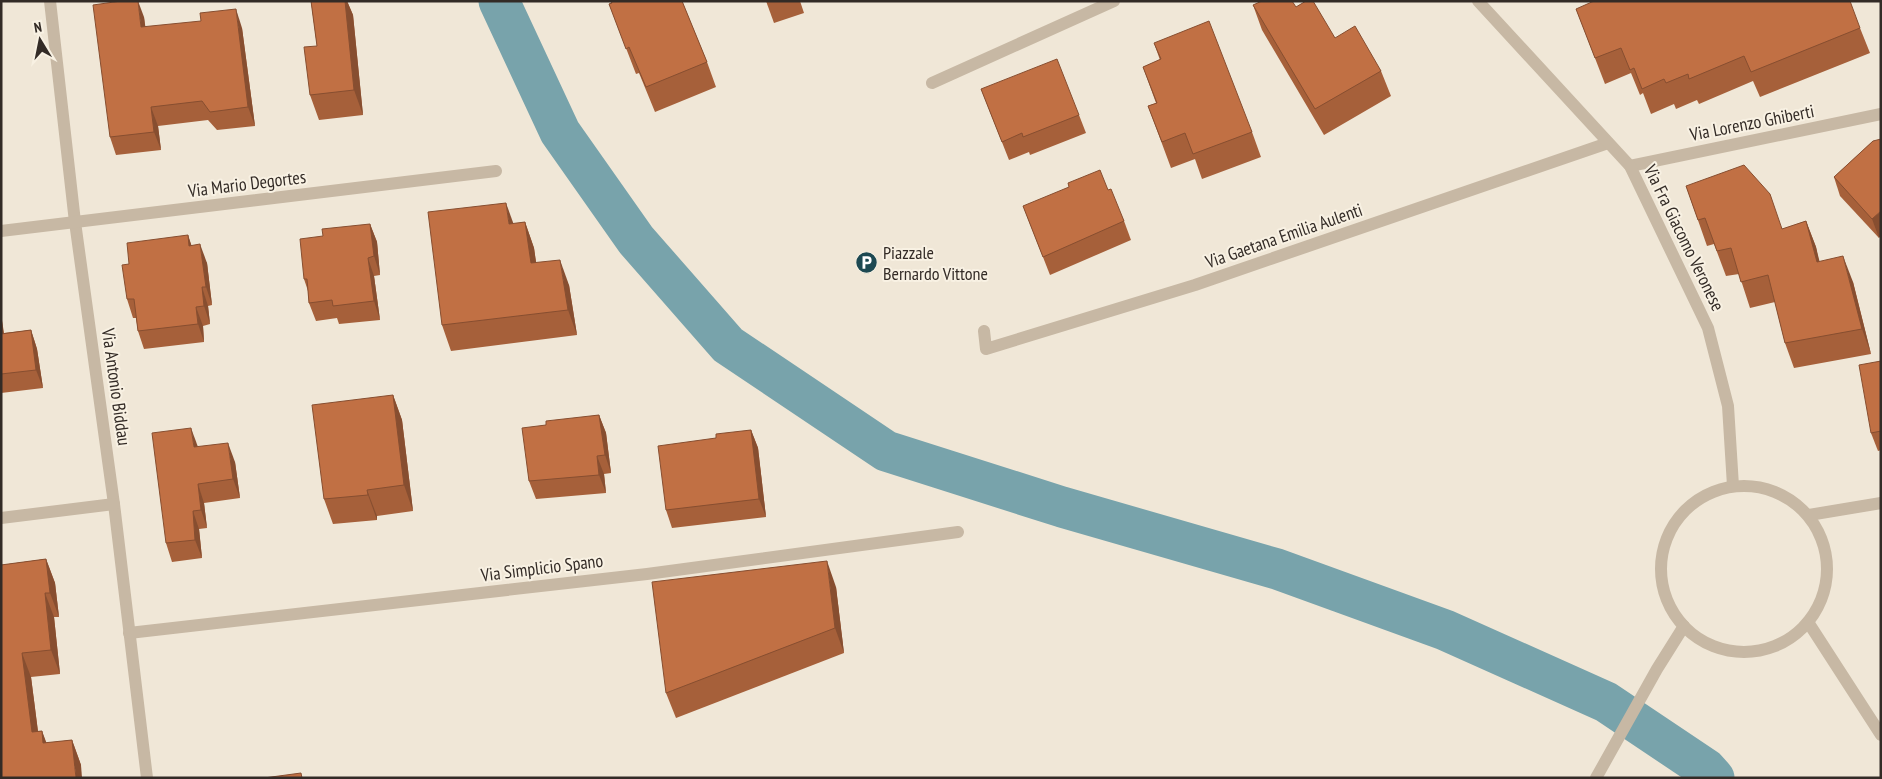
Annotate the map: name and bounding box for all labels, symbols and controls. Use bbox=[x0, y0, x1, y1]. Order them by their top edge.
north arrow bbox=[15, 15, 65, 65]
text: N bbox=[32, 18, 43, 37]
street label: Via Lorenzo Ghiberti bbox=[1687, 99, 1816, 146]
street label: Via Fra Giacomo Veronese bbox=[1639, 160, 1730, 315]
street label: Via Mario Degortes bbox=[186, 165, 307, 202]
street label: Via Gaetana Emilia Aulenti bbox=[1201, 198, 1365, 274]
place label: Piazzale Bernardo Vittone bbox=[883, 241, 988, 285]
parking icon: Piazzale Bernardo Vittone bbox=[855, 251, 879, 275]
street label: Via Antonio Biddau bbox=[97, 326, 136, 447]
street label: Via Simplicio Spano bbox=[479, 549, 605, 587]

